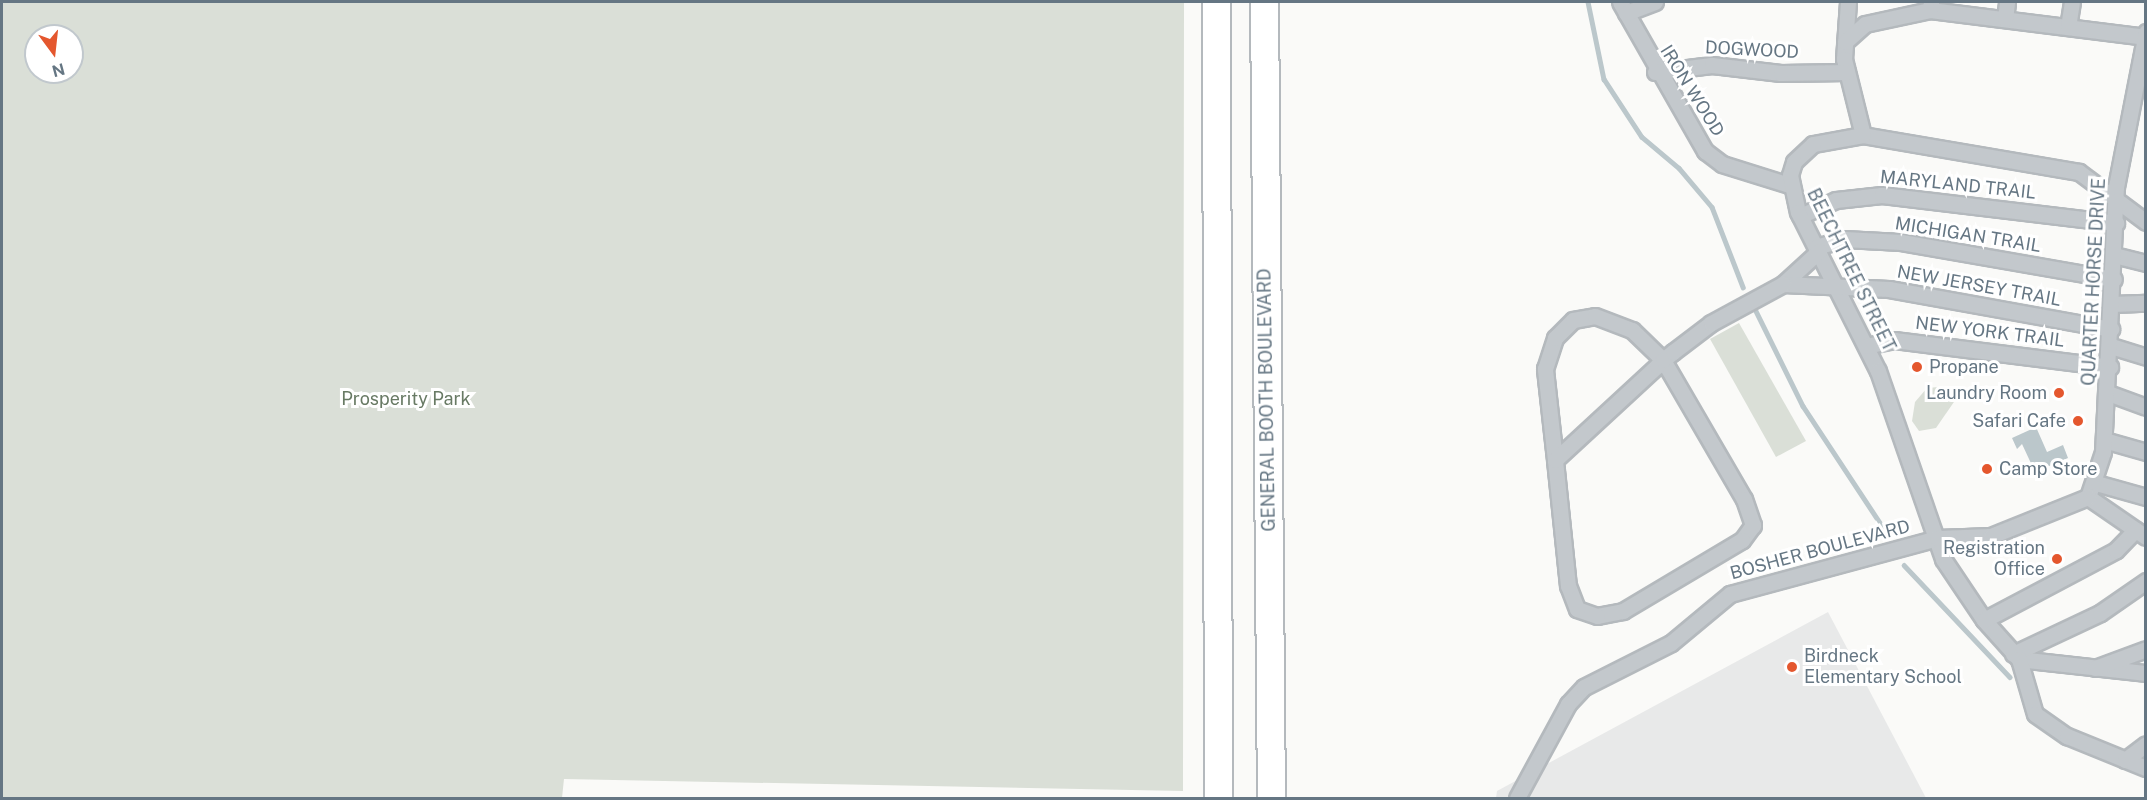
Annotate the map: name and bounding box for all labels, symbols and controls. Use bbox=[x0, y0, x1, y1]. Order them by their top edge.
north arrow bbox=[24, 24, 84, 84]
street label: DOGWOOD bbox=[1705, 37, 1799, 63]
street label: IRON WOOD bbox=[1655, 41, 1729, 141]
text: N bbox=[50, 59, 67, 81]
street label: MARYLAND TRAIL bbox=[1879, 166, 2037, 204]
street label: QUARTER HORSE DRIVE bbox=[2078, 178, 2110, 386]
street label: BEECHTREE STREET bbox=[1802, 185, 1900, 355]
street label: MICHIGAN TRAIL bbox=[1893, 213, 2043, 257]
street label: NEW JERSEY TRAIL bbox=[1895, 261, 2063, 311]
street label: GENERAL BOOTH BOULEVARD bbox=[1254, 268, 1280, 532]
street label: NEW YORK TRAIL bbox=[1914, 312, 2066, 352]
place label: Propane bbox=[1929, 356, 1999, 378]
marker: Propane bbox=[1910, 360, 1924, 374]
place label: Laundry Room bbox=[1926, 382, 2047, 404]
marker: Laundry Room bbox=[2052, 386, 2066, 400]
park label: Prosperity Park bbox=[341, 388, 471, 410]
place label: Safari Cafe bbox=[1972, 410, 2066, 432]
marker: Safari Cafe bbox=[2071, 414, 2085, 428]
place label: Camp Store bbox=[1999, 458, 2098, 480]
marker: Camp Store bbox=[1980, 462, 1994, 476]
street label: BOSHER BOULEVARD bbox=[1728, 516, 1912, 584]
place label: Registration Office bbox=[1943, 538, 2045, 580]
marker: Registration Office bbox=[2050, 552, 2064, 566]
place label: Birdneck Elementary School bbox=[1804, 646, 1962, 688]
marker: Birdneck Elementary School bbox=[1785, 660, 1799, 674]

